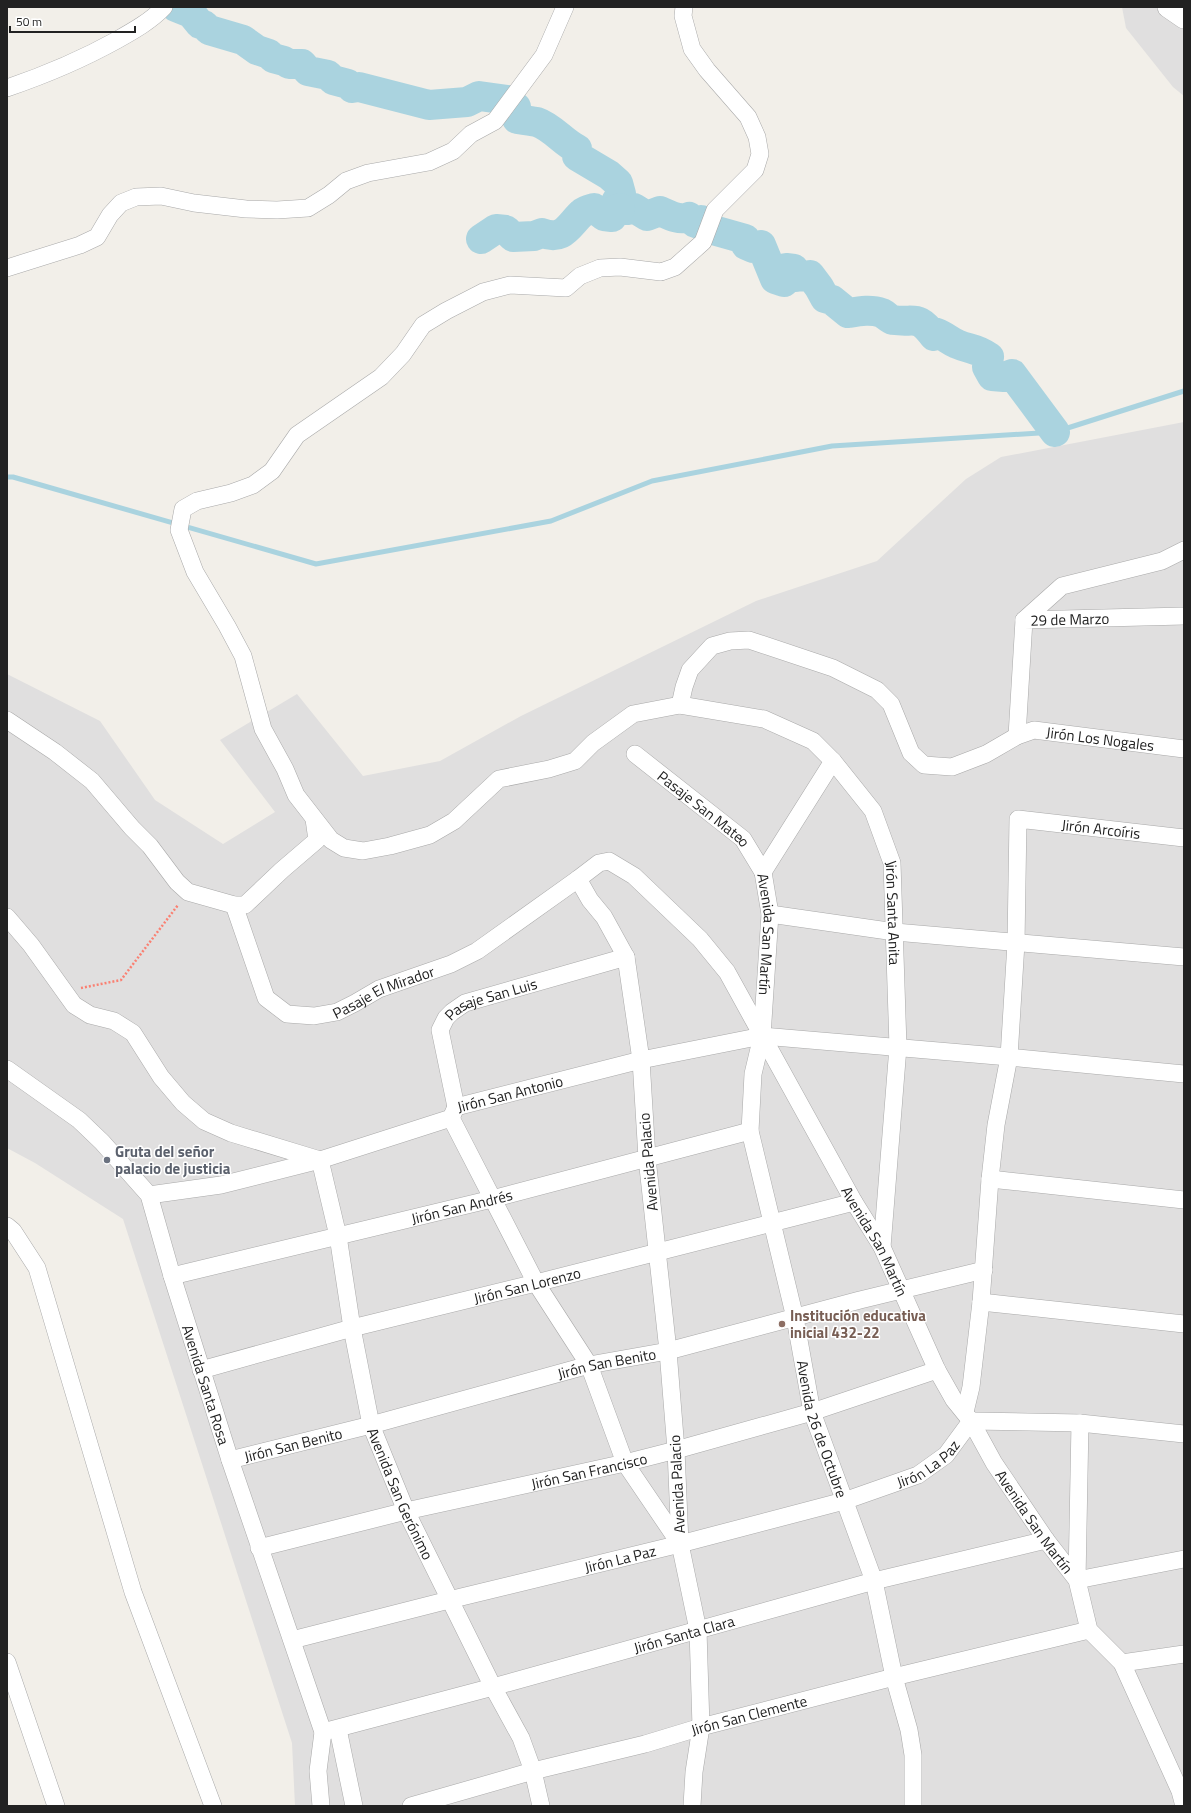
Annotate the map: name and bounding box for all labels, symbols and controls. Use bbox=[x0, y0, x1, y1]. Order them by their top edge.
scale bar bbox=[10, 8, 135, 34]
text: 50 m bbox=[16, 12, 42, 31]
street label: 29 de Marzo bbox=[1030, 606, 1110, 631]
street label: Jirón Los Nogales bbox=[1045, 720, 1156, 757]
street label: Pasaje San Mateo bbox=[653, 764, 757, 851]
street label: Jirón Arcoíris bbox=[1060, 813, 1142, 844]
street label: Jirón Santa Anita bbox=[880, 857, 907, 966]
street label: Avenida San Martín bbox=[752, 872, 782, 996]
street label: Pasaje El Mirador bbox=[328, 959, 437, 1024]
street label: Pasaje San Luis bbox=[439, 972, 540, 1025]
street label: Jirón San Antonio bbox=[454, 1069, 565, 1118]
street label: Avenida Palacio bbox=[632, 1112, 664, 1212]
place label: Gruta del señor palacio de justicia bbox=[115, 1140, 231, 1180]
marker: Gruta del señor palacio de justicia bbox=[102, 1155, 112, 1165]
street label: Avenida San Martín bbox=[836, 1182, 914, 1300]
street label: Jirón San Andrés bbox=[409, 1183, 515, 1230]
street label: Jirón San Lorenzo bbox=[471, 1261, 583, 1309]
place label: Institución educativa inicial 432-22 bbox=[790, 1304, 926, 1344]
marker: Institución educativa inicial 432-22 bbox=[777, 1319, 787, 1329]
street label: Avenida Santa Rosa bbox=[177, 1322, 236, 1448]
street label: Jirón San Benito bbox=[555, 1342, 658, 1385]
street label: Avenida 26 de Octubre bbox=[791, 1358, 854, 1501]
street label: Jirón San Benito bbox=[242, 1421, 345, 1468]
street label: Avenida San Gerónimo bbox=[362, 1424, 440, 1564]
street label: Avenida Palacio bbox=[663, 1434, 691, 1534]
street label: Jirón La Paz bbox=[893, 1435, 965, 1493]
street label: Jirón San Francisco bbox=[529, 1446, 650, 1495]
street label: Avenida San Martín bbox=[990, 1465, 1079, 1578]
street label: Jirón La Paz bbox=[582, 1539, 658, 1578]
street label: Jirón Santa Clara bbox=[631, 1609, 737, 1659]
street label: Jirón San Clemente bbox=[688, 1689, 809, 1741]

